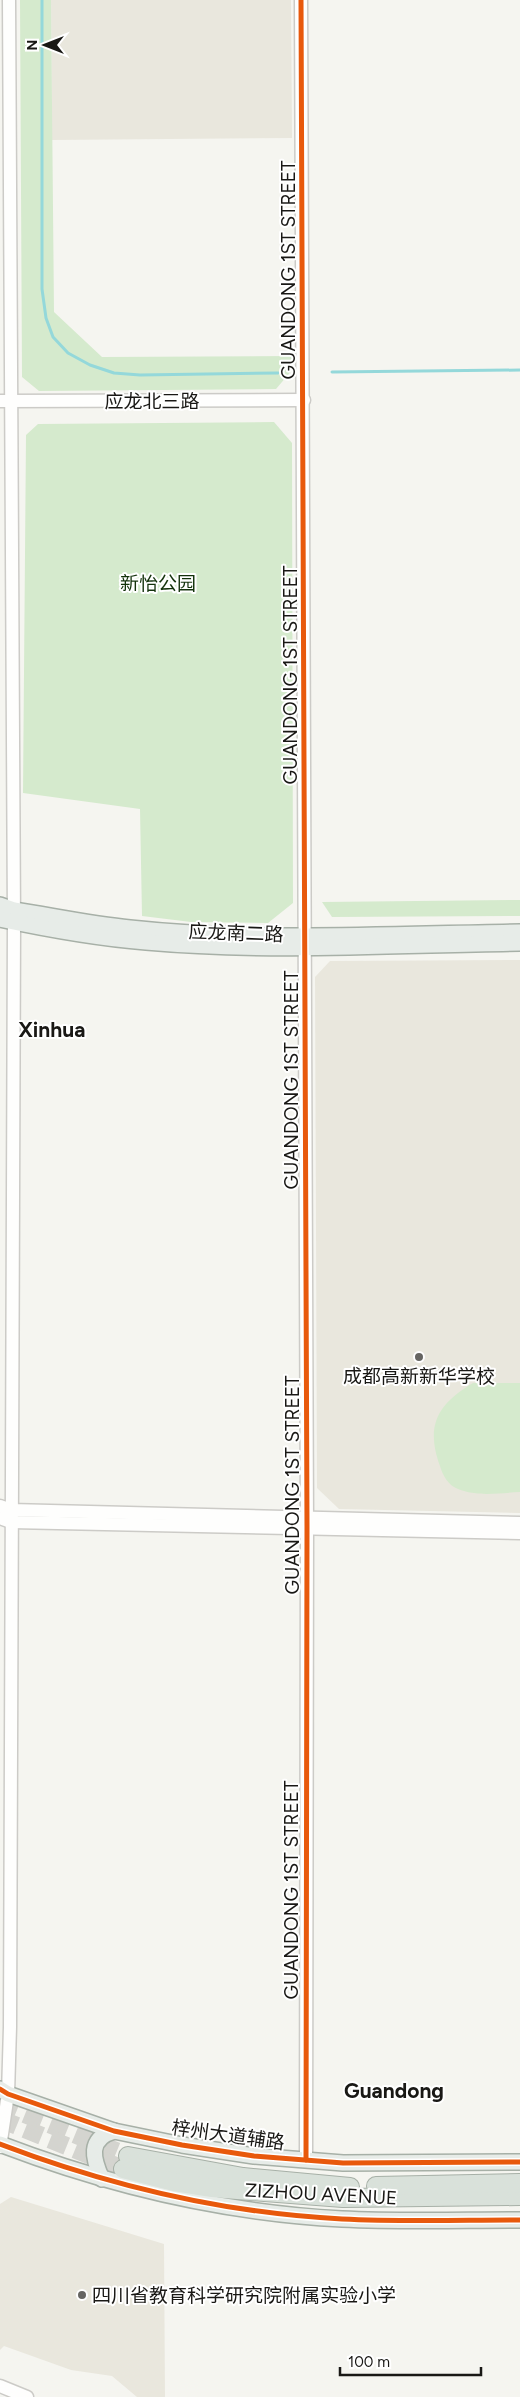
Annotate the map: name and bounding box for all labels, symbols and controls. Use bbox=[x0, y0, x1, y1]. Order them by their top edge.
north arrow bbox=[20, 20, 70, 70]
text: N bbox=[24, 40, 41, 50]
street label: GUANDONG 1ST STREET bbox=[277, 160, 300, 379]
street label: 应龙北三路 bbox=[104, 390, 200, 413]
street label: GUANDONG 1ST STREET bbox=[279, 565, 302, 784]
park label: 新怡公园 bbox=[120, 572, 196, 595]
street label: 应龙南二路 bbox=[188, 920, 284, 946]
street label: GUANDONG 1ST STREET bbox=[280, 970, 303, 1189]
district label: Xinhua bbox=[19, 1017, 85, 1042]
marker: 成都高新新华学校 bbox=[413, 1351, 425, 1363]
place label: 成都高新新华学校 bbox=[343, 1365, 495, 1388]
street label: GUANDONG 1ST STREET bbox=[281, 1375, 304, 1594]
street label: GUANDONG 1ST STREET bbox=[280, 1780, 303, 1999]
district label: Guandong bbox=[344, 2078, 444, 2103]
street label: 梓州大道辅路 bbox=[170, 2116, 286, 2154]
street label: ZIZHOU AVENUE bbox=[244, 2179, 398, 2209]
place label: 四川省教育科学研究院附属实验小学 bbox=[92, 2284, 396, 2307]
marker: 四川省教育科学研究院附属实验小学 bbox=[76, 2289, 88, 2301]
scale bar bbox=[340, 2344, 481, 2376]
text: 100 m bbox=[348, 2353, 390, 2371]

